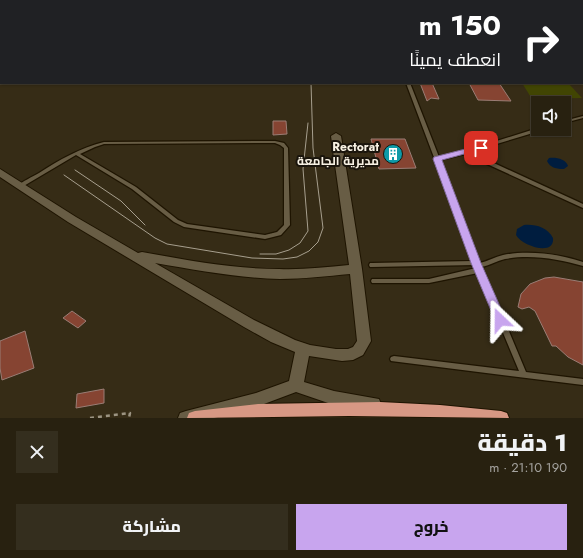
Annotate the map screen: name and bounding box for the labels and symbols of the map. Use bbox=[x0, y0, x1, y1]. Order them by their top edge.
pin bbox=[464, 131, 498, 165]
place label: Rectorat مديرية الجامعة bbox=[297, 138, 379, 170]
building icon: Rectorat مديرية الجامعة bbox=[382, 143, 404, 165]
position arrow bbox=[479, 299, 521, 341]

